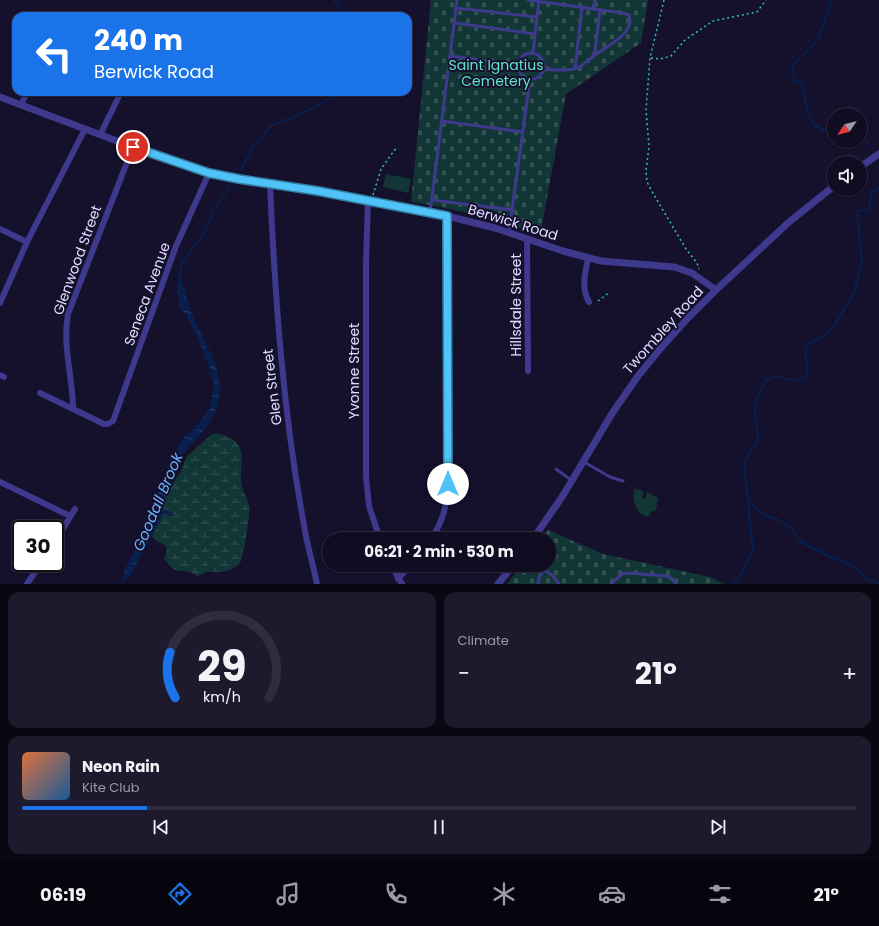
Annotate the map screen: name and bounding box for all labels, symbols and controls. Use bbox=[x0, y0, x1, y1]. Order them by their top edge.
text: 240 m bbox=[94, 21, 183, 60]
icon: left bbox=[28, 28, 80, 80]
park label: Saint Ignatius Cemetery bbox=[448, 55, 544, 91]
text: Berwick Road bbox=[94, 59, 214, 84]
north arrow bbox=[827, 108, 867, 148]
map controls bbox=[827, 108, 867, 196]
pin bbox=[116, 130, 150, 164]
icon: arrive bbox=[122, 136, 144, 158]
button: sound bbox=[827, 156, 867, 196]
street label: Berwick Road bbox=[465, 199, 561, 245]
street label: Glenwood Street bbox=[48, 202, 106, 318]
street label: Seneca Avenue bbox=[119, 239, 175, 349]
street label: Hillsdale Street bbox=[506, 253, 526, 357]
street label: Twombley Road bbox=[618, 282, 708, 378]
street label: Yvonne Street bbox=[344, 323, 364, 419]
street label: Glen Street bbox=[257, 348, 287, 426]
water label: Goodall Brook bbox=[127, 448, 188, 554]
position arrow bbox=[427, 463, 469, 505]
speed limit sign: 30 bbox=[12, 520, 64, 572]
text: 06:21 · 2 min · 530 m bbox=[364, 541, 514, 562]
text: Climate bbox=[458, 631, 509, 650]
text: 29 bbox=[197, 637, 246, 696]
text: 21° bbox=[635, 652, 677, 695]
text: − bbox=[458, 658, 470, 689]
text: + bbox=[842, 658, 857, 689]
text: km/h bbox=[203, 687, 241, 707]
text: Neon Rain bbox=[82, 756, 160, 777]
text: Kite Club bbox=[82, 778, 140, 797]
icon: previous bbox=[150, 816, 172, 838]
icon: pause bbox=[428, 816, 450, 838]
icon: next bbox=[707, 816, 729, 838]
icon: directions bbox=[166, 880, 194, 908]
icon: music bbox=[274, 880, 302, 908]
icon: phone bbox=[382, 880, 410, 908]
icon: climate bbox=[490, 880, 518, 908]
icon: car bbox=[598, 880, 626, 908]
icon: filters bbox=[706, 880, 734, 908]
text: 06:19 bbox=[40, 882, 86, 907]
text: 21° bbox=[814, 882, 839, 907]

